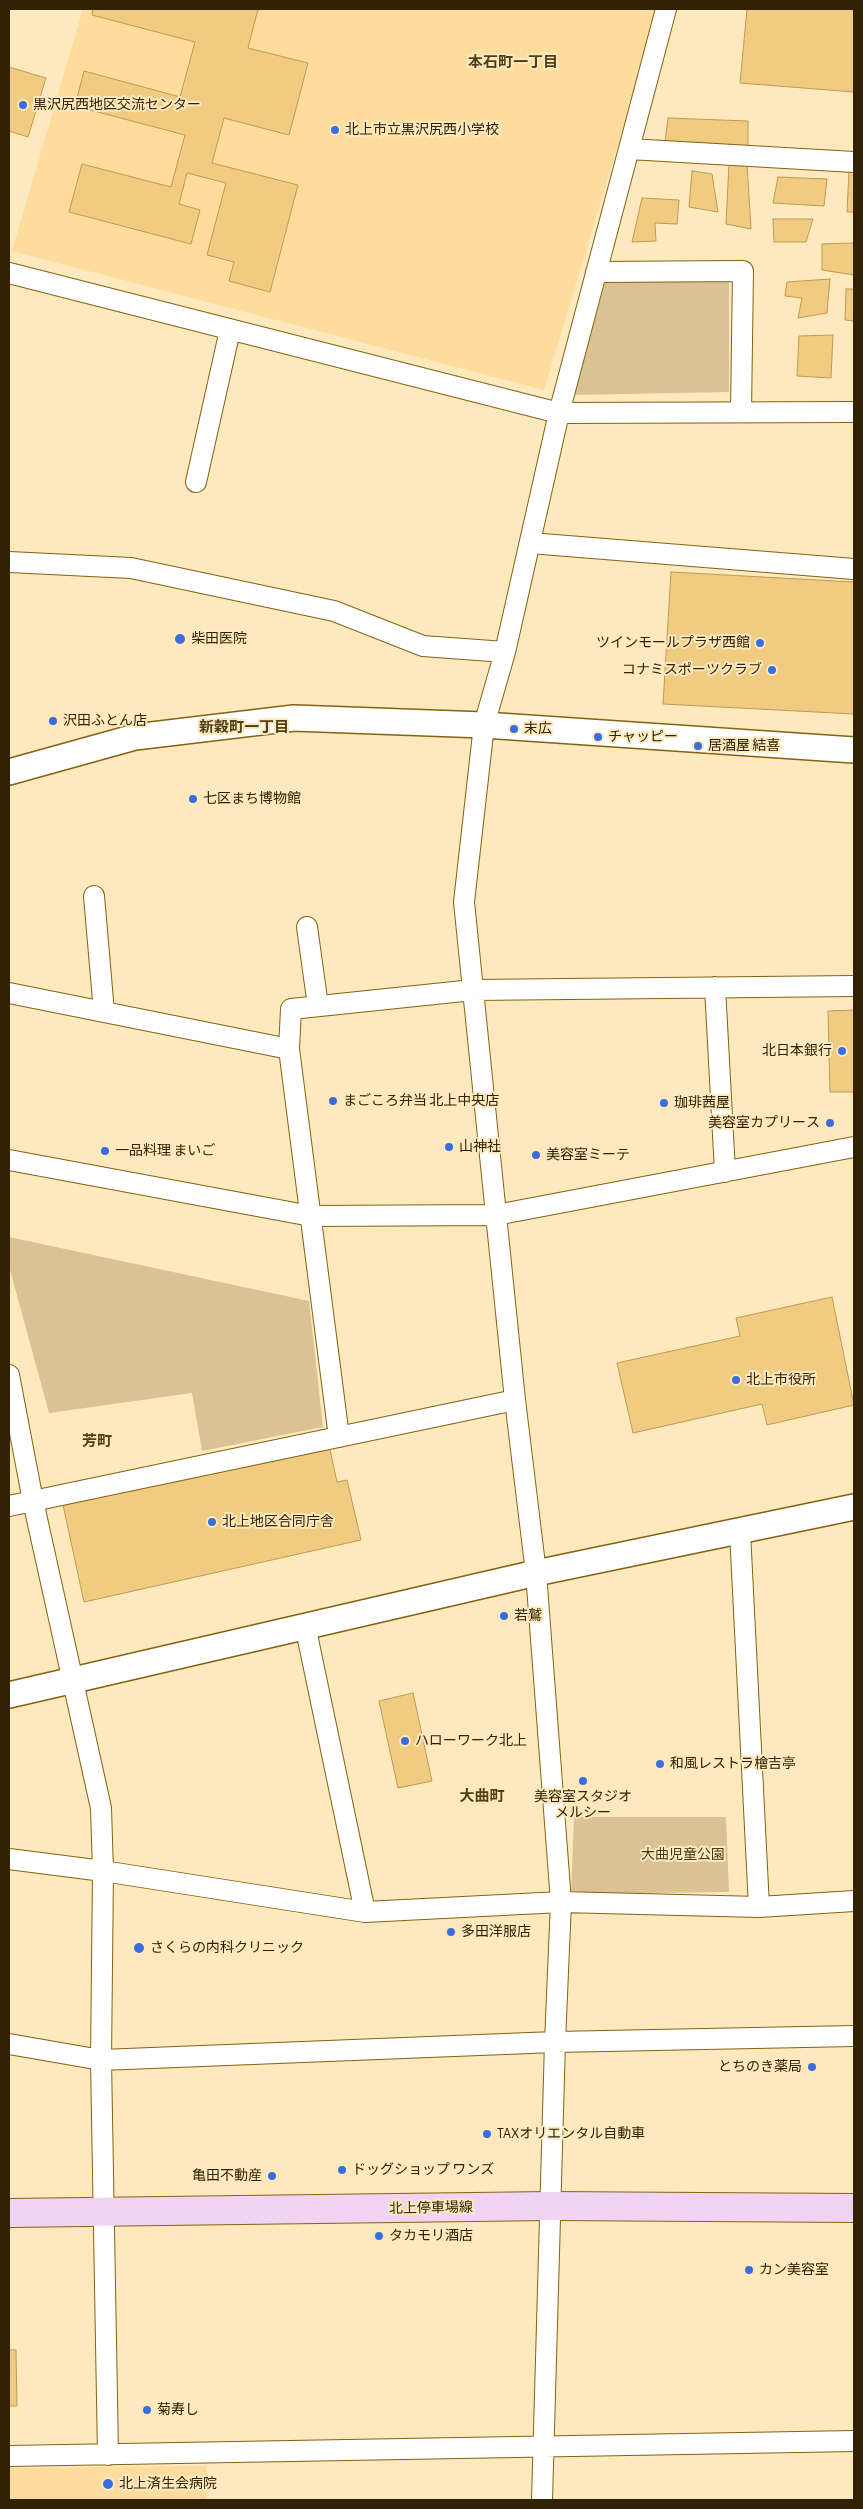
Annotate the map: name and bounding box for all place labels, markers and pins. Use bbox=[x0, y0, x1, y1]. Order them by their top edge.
place label: 黒沢尻西地区交流センター bbox=[33, 97, 201, 113]
marker: 黒沢尻西地区交流センター bbox=[17, 99, 29, 111]
place label: 北上市立黒沢尻西小学校 bbox=[345, 122, 499, 138]
marker: 北上市立黒沢尻西小学校 bbox=[329, 124, 341, 136]
place label: 柴田医院 bbox=[191, 631, 247, 647]
marker: 柴田医院 bbox=[173, 632, 187, 646]
place label: ツインモールプラザ西館 bbox=[596, 635, 750, 651]
marker: ツインモールプラザ西館 bbox=[754, 637, 766, 649]
place label: コナミスポーツクラブ bbox=[622, 662, 762, 678]
marker: コナミスポーツクラブ bbox=[766, 664, 778, 676]
place label: 沢田ふとん店 bbox=[63, 713, 147, 729]
marker: 沢田ふとん店 bbox=[47, 715, 59, 727]
place label: 末広 bbox=[524, 721, 552, 737]
marker: 末広 bbox=[508, 723, 520, 735]
place label: チャッピー bbox=[608, 729, 678, 745]
marker: チャッピー bbox=[592, 731, 604, 743]
place label: 居酒屋 結喜 bbox=[708, 738, 780, 754]
marker: 居酒屋 結喜 bbox=[692, 740, 704, 752]
place label: 七区まち博物館 bbox=[203, 791, 301, 807]
marker: 七区まち博物館 bbox=[187, 793, 199, 805]
place label: 北日本銀行 bbox=[762, 1043, 832, 1059]
marker: 北日本銀行 bbox=[836, 1045, 848, 1057]
place label: まごころ弁当 北上中央店 bbox=[343, 1093, 499, 1109]
marker: まごころ弁当 北上中央店 bbox=[327, 1095, 339, 1107]
place label: 珈琲茜屋 bbox=[674, 1095, 730, 1111]
marker: 珈琲茜屋 bbox=[658, 1097, 670, 1109]
place label: 美容室カプリース bbox=[708, 1115, 820, 1131]
marker: 美容室カプリース bbox=[824, 1117, 836, 1129]
place label: 山神社 bbox=[459, 1139, 501, 1155]
marker: 山神社 bbox=[443, 1141, 455, 1153]
place label: 一品料理 まいご bbox=[115, 1143, 215, 1159]
marker: 一品料理 まいご bbox=[99, 1145, 111, 1157]
place label: 美容室ミーテ bbox=[546, 1147, 630, 1163]
marker: 美容室ミーテ bbox=[530, 1149, 542, 1161]
place label: 北上市役所 bbox=[746, 1372, 816, 1388]
marker: 北上市役所 bbox=[730, 1374, 742, 1386]
place label: 北上地区合同庁舎 bbox=[222, 1514, 334, 1530]
marker: 北上地区合同庁舎 bbox=[206, 1516, 218, 1528]
place label: 若鷲 bbox=[514, 1608, 542, 1624]
marker: 若鷲 bbox=[498, 1610, 510, 1622]
place label: ハローワーク北上 bbox=[415, 1733, 527, 1749]
marker: ハローワーク北上 bbox=[399, 1735, 411, 1747]
place label: 和風レストラ檜吉亭 bbox=[670, 1756, 796, 1772]
marker: 和風レストラ檜吉亭 bbox=[654, 1758, 666, 1770]
marker: 美容室スタジオ メルシー bbox=[577, 1775, 589, 1787]
place label: 美容室スタジオ メルシー bbox=[534, 1789, 632, 1821]
place label: 多田洋服店 bbox=[461, 1924, 531, 1940]
marker: 多田洋服店 bbox=[445, 1926, 457, 1938]
place label: さくらの内科クリニック bbox=[150, 1940, 304, 1956]
marker: さくらの内科クリニック bbox=[132, 1941, 146, 1955]
place label: とちのき薬局 bbox=[718, 2059, 802, 2075]
marker: とちのき薬局 bbox=[806, 2061, 818, 2073]
place label: TAXオリエンタル自動車 bbox=[497, 2126, 645, 2142]
marker: TAXオリエンタル自動車 bbox=[481, 2128, 493, 2140]
place label: ドッグショップ ワンズ bbox=[352, 2162, 494, 2178]
marker: ドッグショップ ワンズ bbox=[336, 2164, 348, 2176]
place label: 亀田不動産 bbox=[192, 2168, 262, 2184]
marker: 亀田不動産 bbox=[266, 2170, 278, 2182]
place label: タカモリ酒店 bbox=[389, 2228, 473, 2244]
marker: タカモリ酒店 bbox=[373, 2230, 385, 2242]
place label: カン美容室 bbox=[759, 2262, 829, 2278]
marker: カン美容室 bbox=[743, 2264, 755, 2276]
place label: 菊寿し bbox=[157, 2402, 199, 2418]
marker: 菊寿し bbox=[141, 2404, 153, 2416]
place label: 北上済生会病院 bbox=[119, 2476, 217, 2492]
marker: 北上済生会病院 bbox=[101, 2477, 115, 2491]

